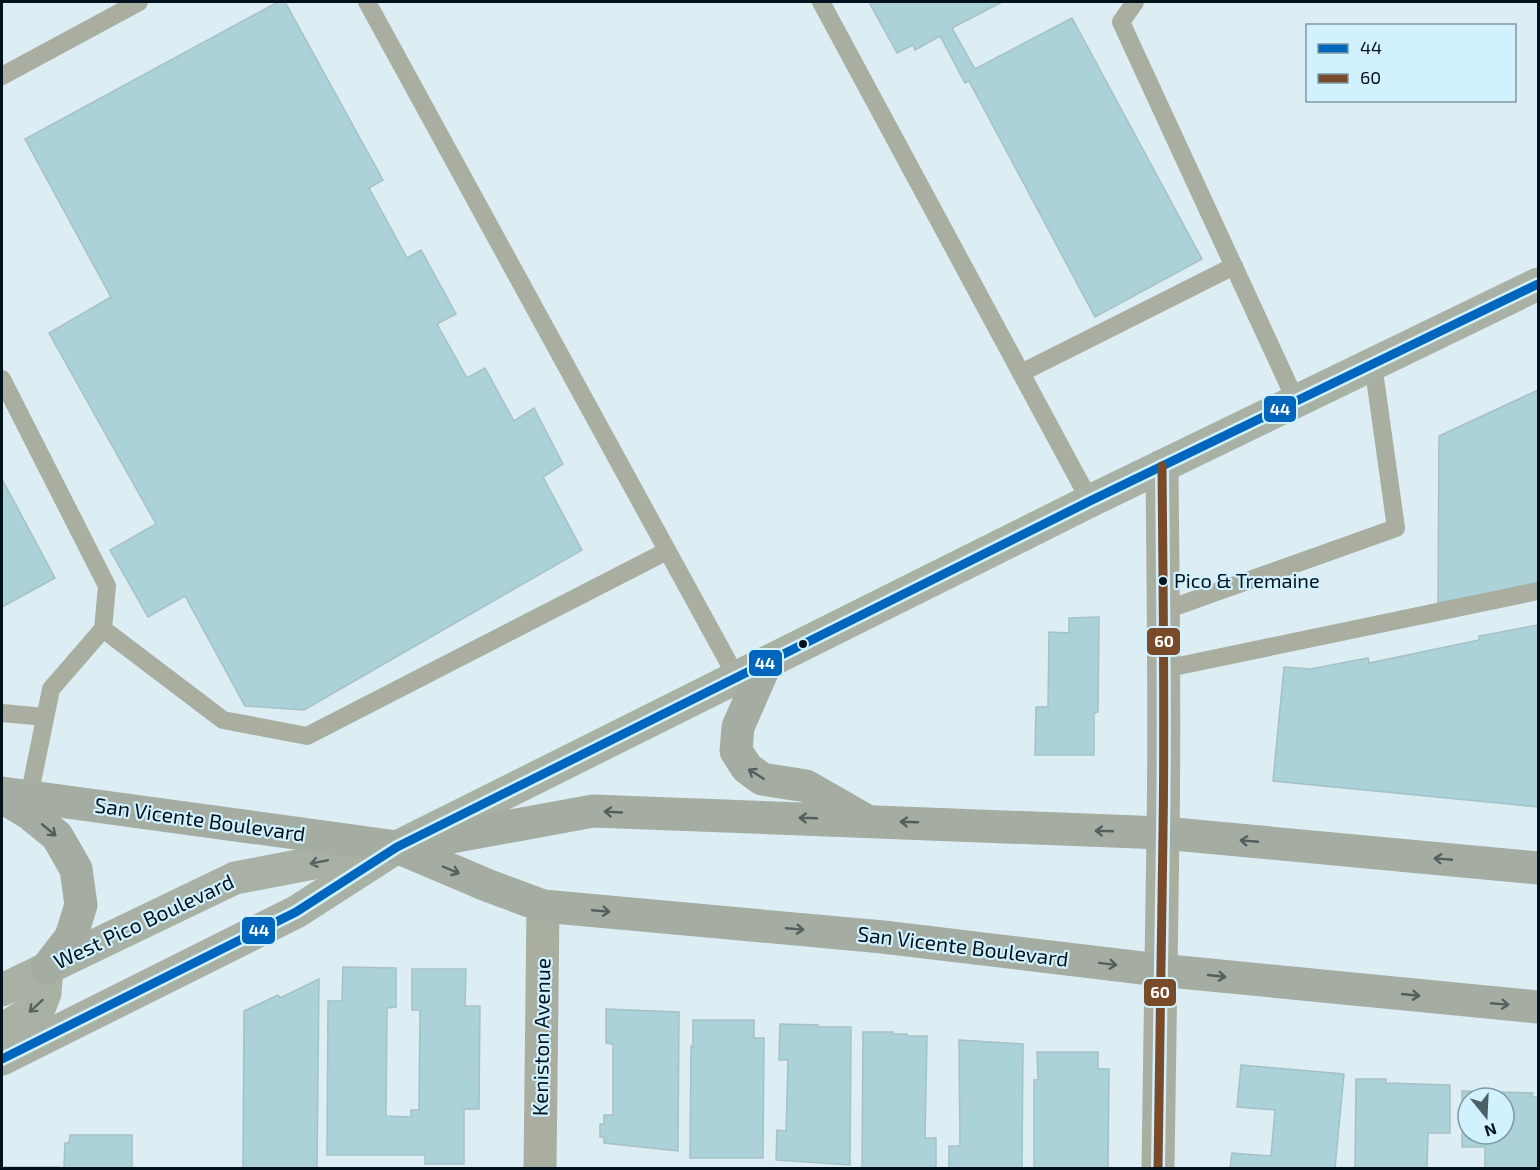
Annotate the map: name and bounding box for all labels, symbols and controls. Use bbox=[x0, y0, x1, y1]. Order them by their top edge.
legend bbox=[1306, 24, 1516, 102]
text: 44 bbox=[1360, 36, 1382, 58]
text: 60 bbox=[1360, 66, 1381, 88]
line badge: 44 bbox=[1263, 395, 1297, 423]
text: 44 bbox=[1270, 399, 1290, 418]
place label: Pico & Tremaine bbox=[1174, 568, 1320, 592]
marker: Pico & Tremaine bbox=[1157, 575, 1169, 587]
line badge: 60 bbox=[1146, 627, 1181, 656]
text: 60 bbox=[1154, 631, 1174, 650]
unlabelled marker bbox=[797, 638, 809, 650]
line badge: 44 bbox=[748, 649, 783, 677]
text: 44 bbox=[755, 653, 775, 672]
one-way arrow bbox=[748, 768, 765, 781]
street label: San Vicente Boulevard bbox=[93, 791, 307, 846]
one-way arrow bbox=[604, 806, 624, 817]
one-way arrow bbox=[799, 813, 819, 824]
one-way arrow bbox=[900, 817, 920, 828]
one-way arrow bbox=[41, 823, 56, 837]
one-way arrow bbox=[1095, 825, 1115, 836]
one-way arrow bbox=[1240, 835, 1260, 846]
one-way arrow bbox=[1434, 853, 1454, 864]
one-way arrow bbox=[310, 857, 330, 868]
one-way arrow bbox=[442, 865, 460, 876]
street label: West Pico Boulevard bbox=[49, 868, 237, 973]
one-way arrow bbox=[591, 906, 611, 917]
line badge: 44 bbox=[241, 916, 276, 945]
text: 44 bbox=[249, 920, 269, 939]
street label: San Vicente Boulevard bbox=[856, 920, 1070, 971]
one-way arrow bbox=[785, 924, 805, 935]
street label: Keniston Avenue bbox=[527, 958, 554, 1116]
one-way arrow bbox=[1097, 959, 1117, 970]
one-way arrow bbox=[1207, 971, 1227, 982]
line badge: 60 bbox=[1143, 978, 1177, 1007]
text: 60 bbox=[1150, 982, 1170, 1001]
one-way arrow bbox=[1401, 990, 1421, 1001]
one-way arrow bbox=[29, 999, 45, 1013]
one-way arrow bbox=[1490, 999, 1510, 1010]
north arrow bbox=[1456, 1086, 1516, 1146]
text: N bbox=[1482, 1120, 1499, 1142]

